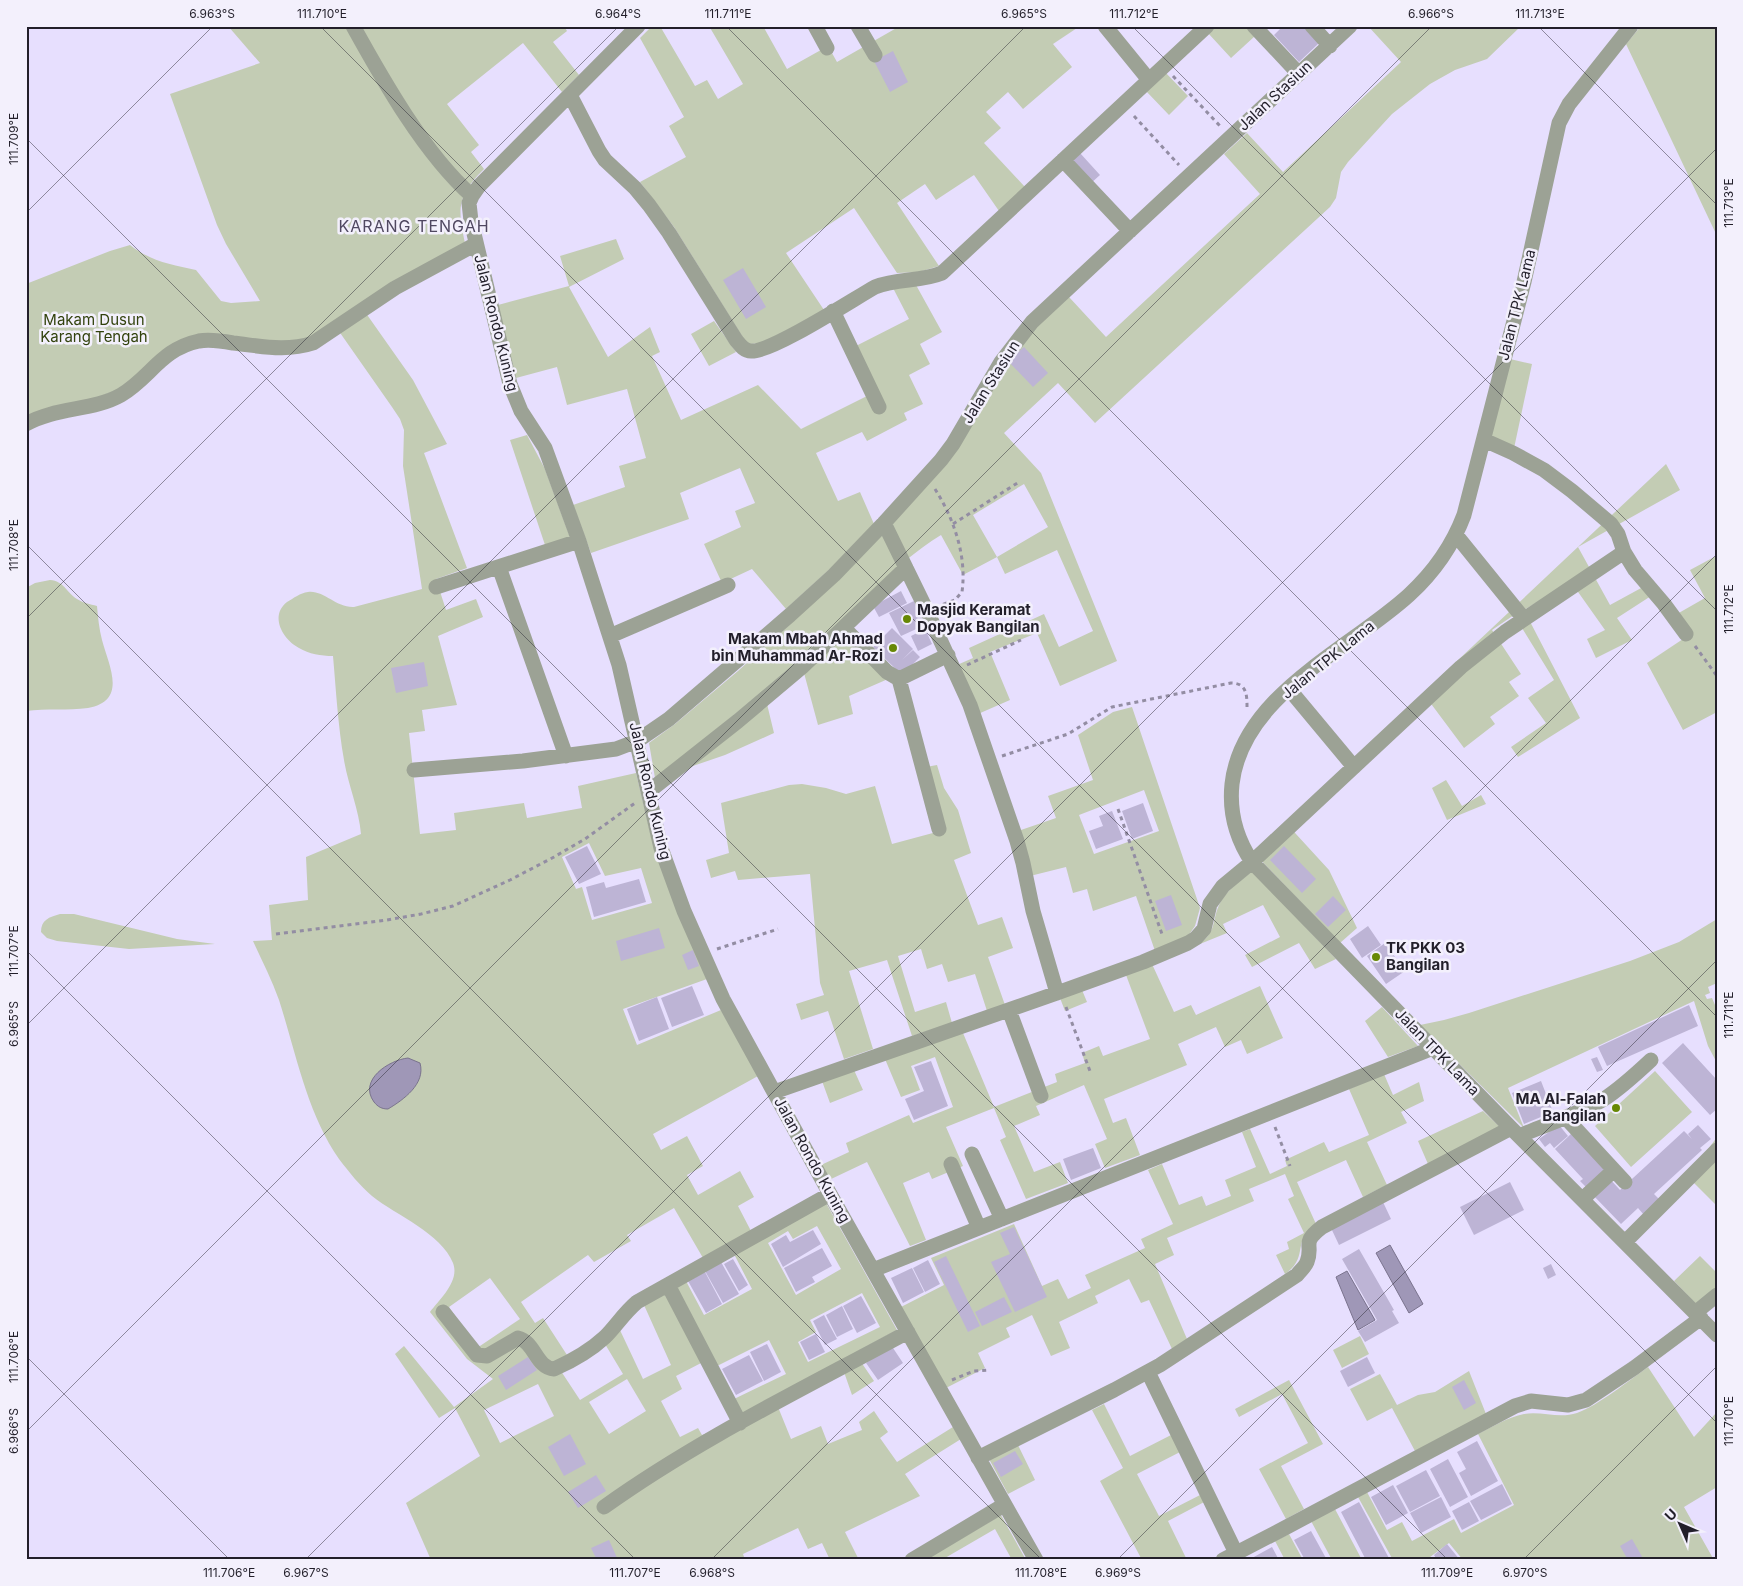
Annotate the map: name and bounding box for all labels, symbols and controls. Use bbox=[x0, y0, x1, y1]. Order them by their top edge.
text: 6.963°S bbox=[189, 6, 235, 21]
text: 111.710°E bbox=[297, 6, 347, 21]
text: 6.964°S bbox=[595, 6, 641, 21]
text: 111.711°E bbox=[704, 6, 752, 21]
text: 6.965°S bbox=[1001, 6, 1047, 21]
text: 111.712°E bbox=[1109, 6, 1159, 21]
text: 6.966°S bbox=[1408, 6, 1454, 21]
text: 111.713°E bbox=[1515, 6, 1565, 21]
street label: Jalan Stasiun bbox=[1234, 56, 1316, 135]
text: 111.709°E bbox=[6, 113, 21, 165]
text: 111.713°E bbox=[1721, 178, 1736, 228]
district label: KARANG TENGAH bbox=[338, 216, 490, 236]
street label: Jalan TPK Lama bbox=[1493, 247, 1540, 363]
street label: Jalan Rondo Kuning bbox=[470, 252, 523, 393]
park label: Makam Dusun Karang Tengah bbox=[40, 310, 148, 346]
street label: Jalan Stasiun bbox=[957, 337, 1024, 427]
text: 111.708°E bbox=[6, 519, 21, 571]
text: 111.712°E bbox=[1721, 584, 1736, 634]
place label: Masjid Keramat Dopyak Bangilan bbox=[917, 600, 1040, 636]
marker: Masjid Keramat Dopyak Bangilan bbox=[901, 613, 913, 625]
street label: Jalan TPK Lama bbox=[1277, 616, 1378, 703]
place label: Makam Mbah Ahmad bin Muhammad Ar-Rozi bbox=[711, 629, 883, 665]
marker: Makam Mbah Ahmad bin Muhammad Ar-Rozi bbox=[887, 642, 899, 654]
street label: Jalan Rondo Kuning bbox=[625, 720, 676, 862]
text: 111.707°E bbox=[6, 925, 21, 977]
place label: TK PKK 03 Bangilan bbox=[1386, 938, 1465, 974]
marker: TK PKK 03 Bangilan bbox=[1370, 951, 1382, 963]
text: 111.711°E bbox=[1721, 991, 1736, 1039]
text: 6.965°S bbox=[6, 1001, 21, 1047]
street label: Jalan TPK Lama bbox=[1391, 1004, 1484, 1099]
place label: MA Al-Falah Bangilan bbox=[1516, 1089, 1606, 1125]
street label: Jalan Rondo Kuning bbox=[770, 1094, 855, 1226]
marker: MA Al-Falah Bangilan bbox=[1610, 1102, 1622, 1114]
text: 111.706°E bbox=[6, 1331, 21, 1383]
text: 111.710°E bbox=[1721, 1396, 1736, 1446]
text: 6.966°S bbox=[6, 1408, 21, 1454]
north arrow bbox=[1656, 1498, 1706, 1548]
text: U bbox=[1661, 1505, 1680, 1524]
text: 111.706°E bbox=[203, 1565, 255, 1580]
text: 6.967°S bbox=[283, 1565, 329, 1580]
text: 111.707°E bbox=[609, 1565, 661, 1580]
text: 6.968°S bbox=[689, 1565, 735, 1580]
text: 111.708°E bbox=[1015, 1565, 1067, 1580]
text: 6.969°S bbox=[1095, 1565, 1141, 1580]
text: 111.709°E bbox=[1421, 1565, 1473, 1580]
text: 6.970°S bbox=[1503, 1565, 1548, 1580]

